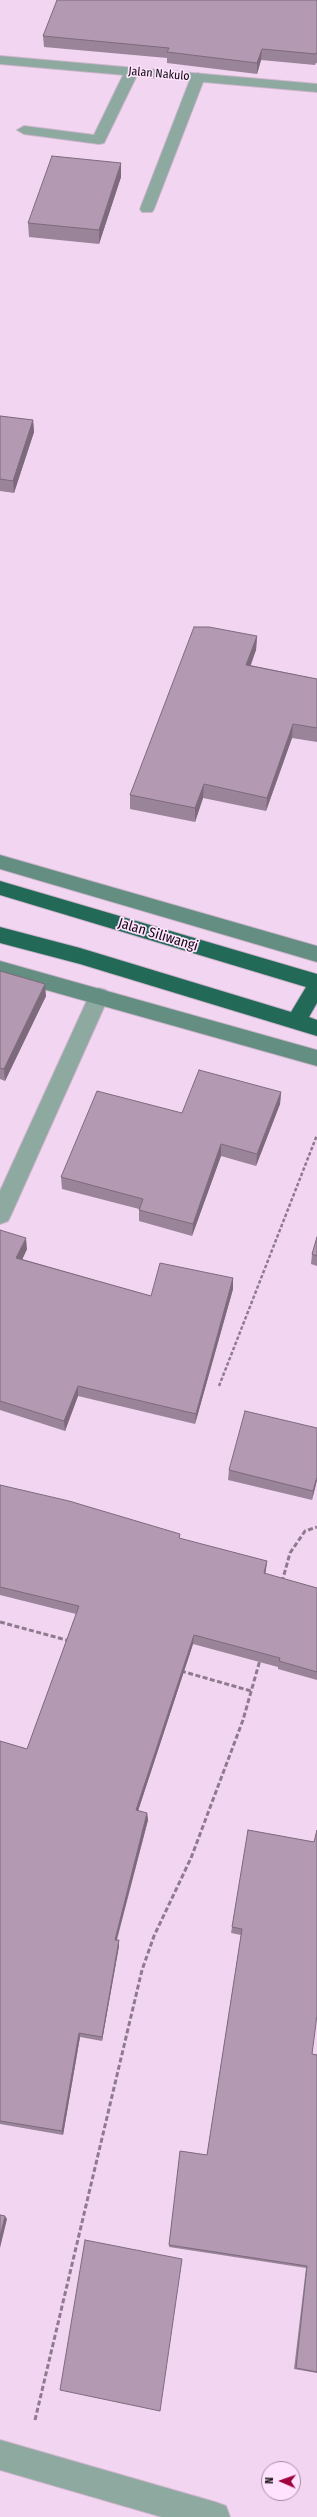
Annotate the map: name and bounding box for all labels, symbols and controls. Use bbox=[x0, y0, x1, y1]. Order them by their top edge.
street label: Jalan Nakulo bbox=[128, 64, 190, 84]
street label: Jalan Siliwangi bbox=[116, 915, 200, 955]
north arrow bbox=[261, 2461, 301, 2501]
text: N bbox=[263, 2477, 276, 2484]

